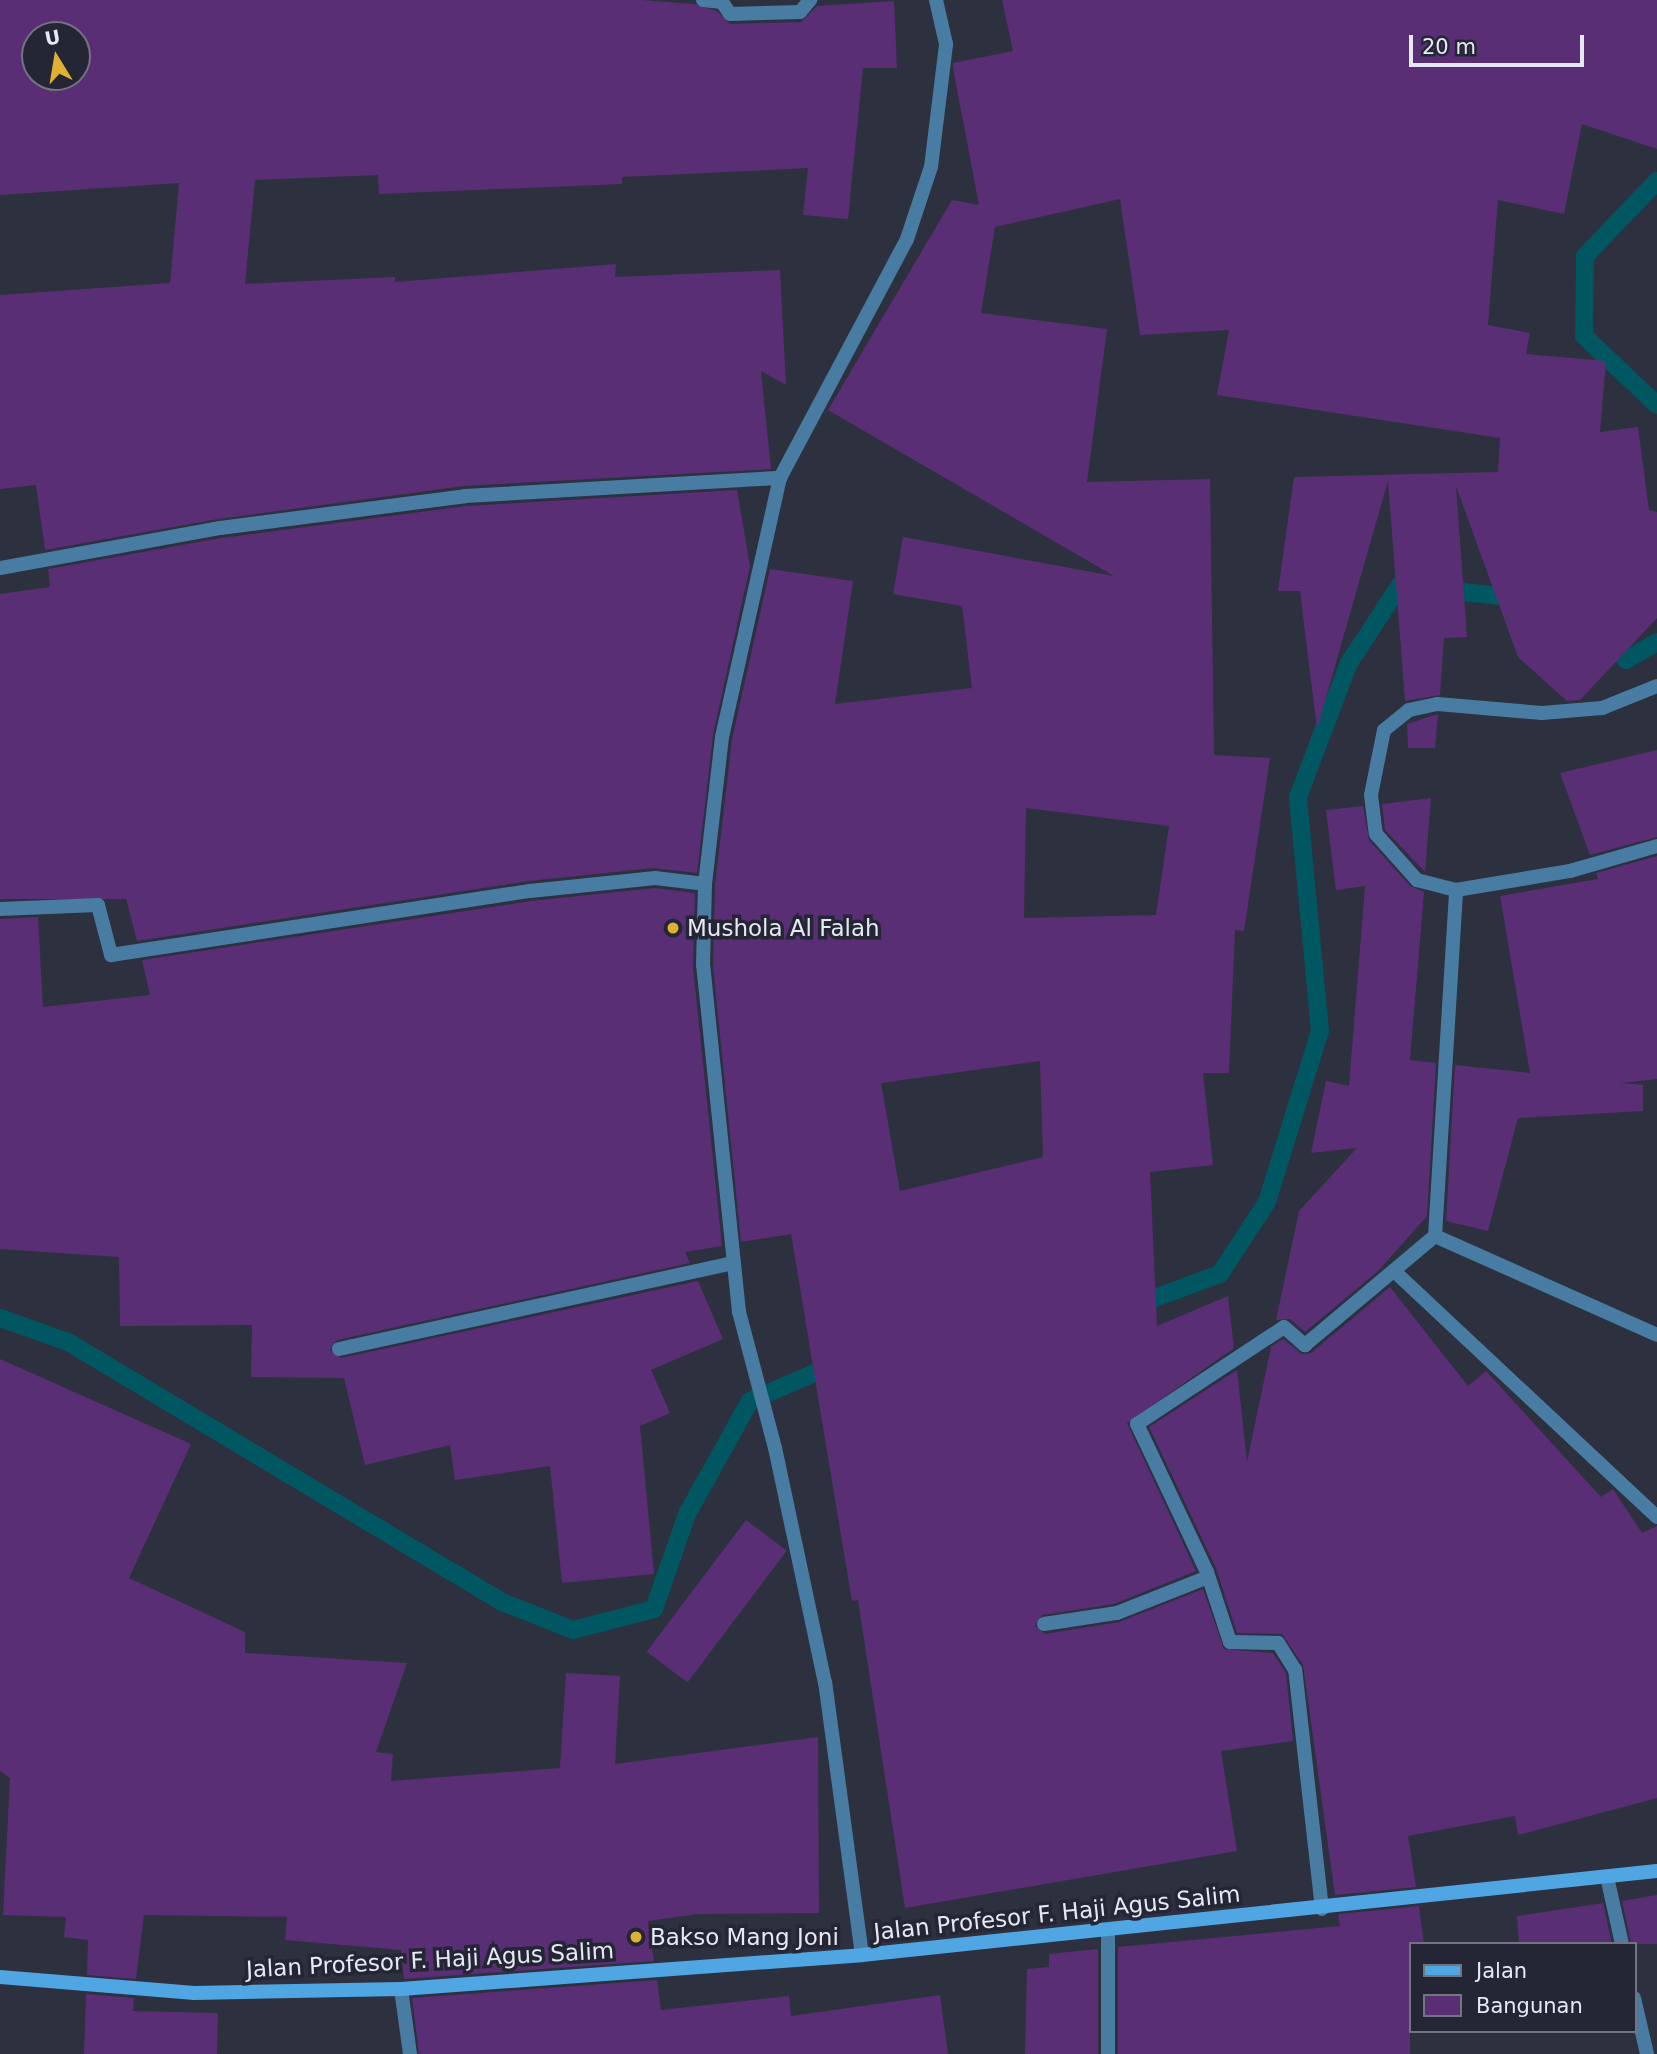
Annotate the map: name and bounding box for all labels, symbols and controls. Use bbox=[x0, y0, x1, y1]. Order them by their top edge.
north arrow bbox=[21, 21, 91, 91]
scale bar bbox=[1412, 21, 1587, 65]
text: U bbox=[43, 25, 62, 50]
text: 20 m bbox=[1422, 35, 1476, 59]
place label: Mushola Al Falah bbox=[687, 914, 880, 942]
marker: Mushola Al Falah bbox=[665, 920, 681, 936]
street label: Jalan Profesor F. Haji Agus Salim bbox=[872, 1880, 1242, 1946]
place label: Bakso Mang Joni bbox=[650, 1923, 839, 1951]
marker: Bakso Mang Joni bbox=[628, 1929, 644, 1945]
street label: Jalan Profesor F. Haji Agus Salim bbox=[245, 1937, 615, 1983]
legend bbox=[1408, 1942, 1636, 2033]
text: Jalan bbox=[1476, 1959, 1527, 1983]
text: Bangunan bbox=[1476, 1994, 1583, 2018]

